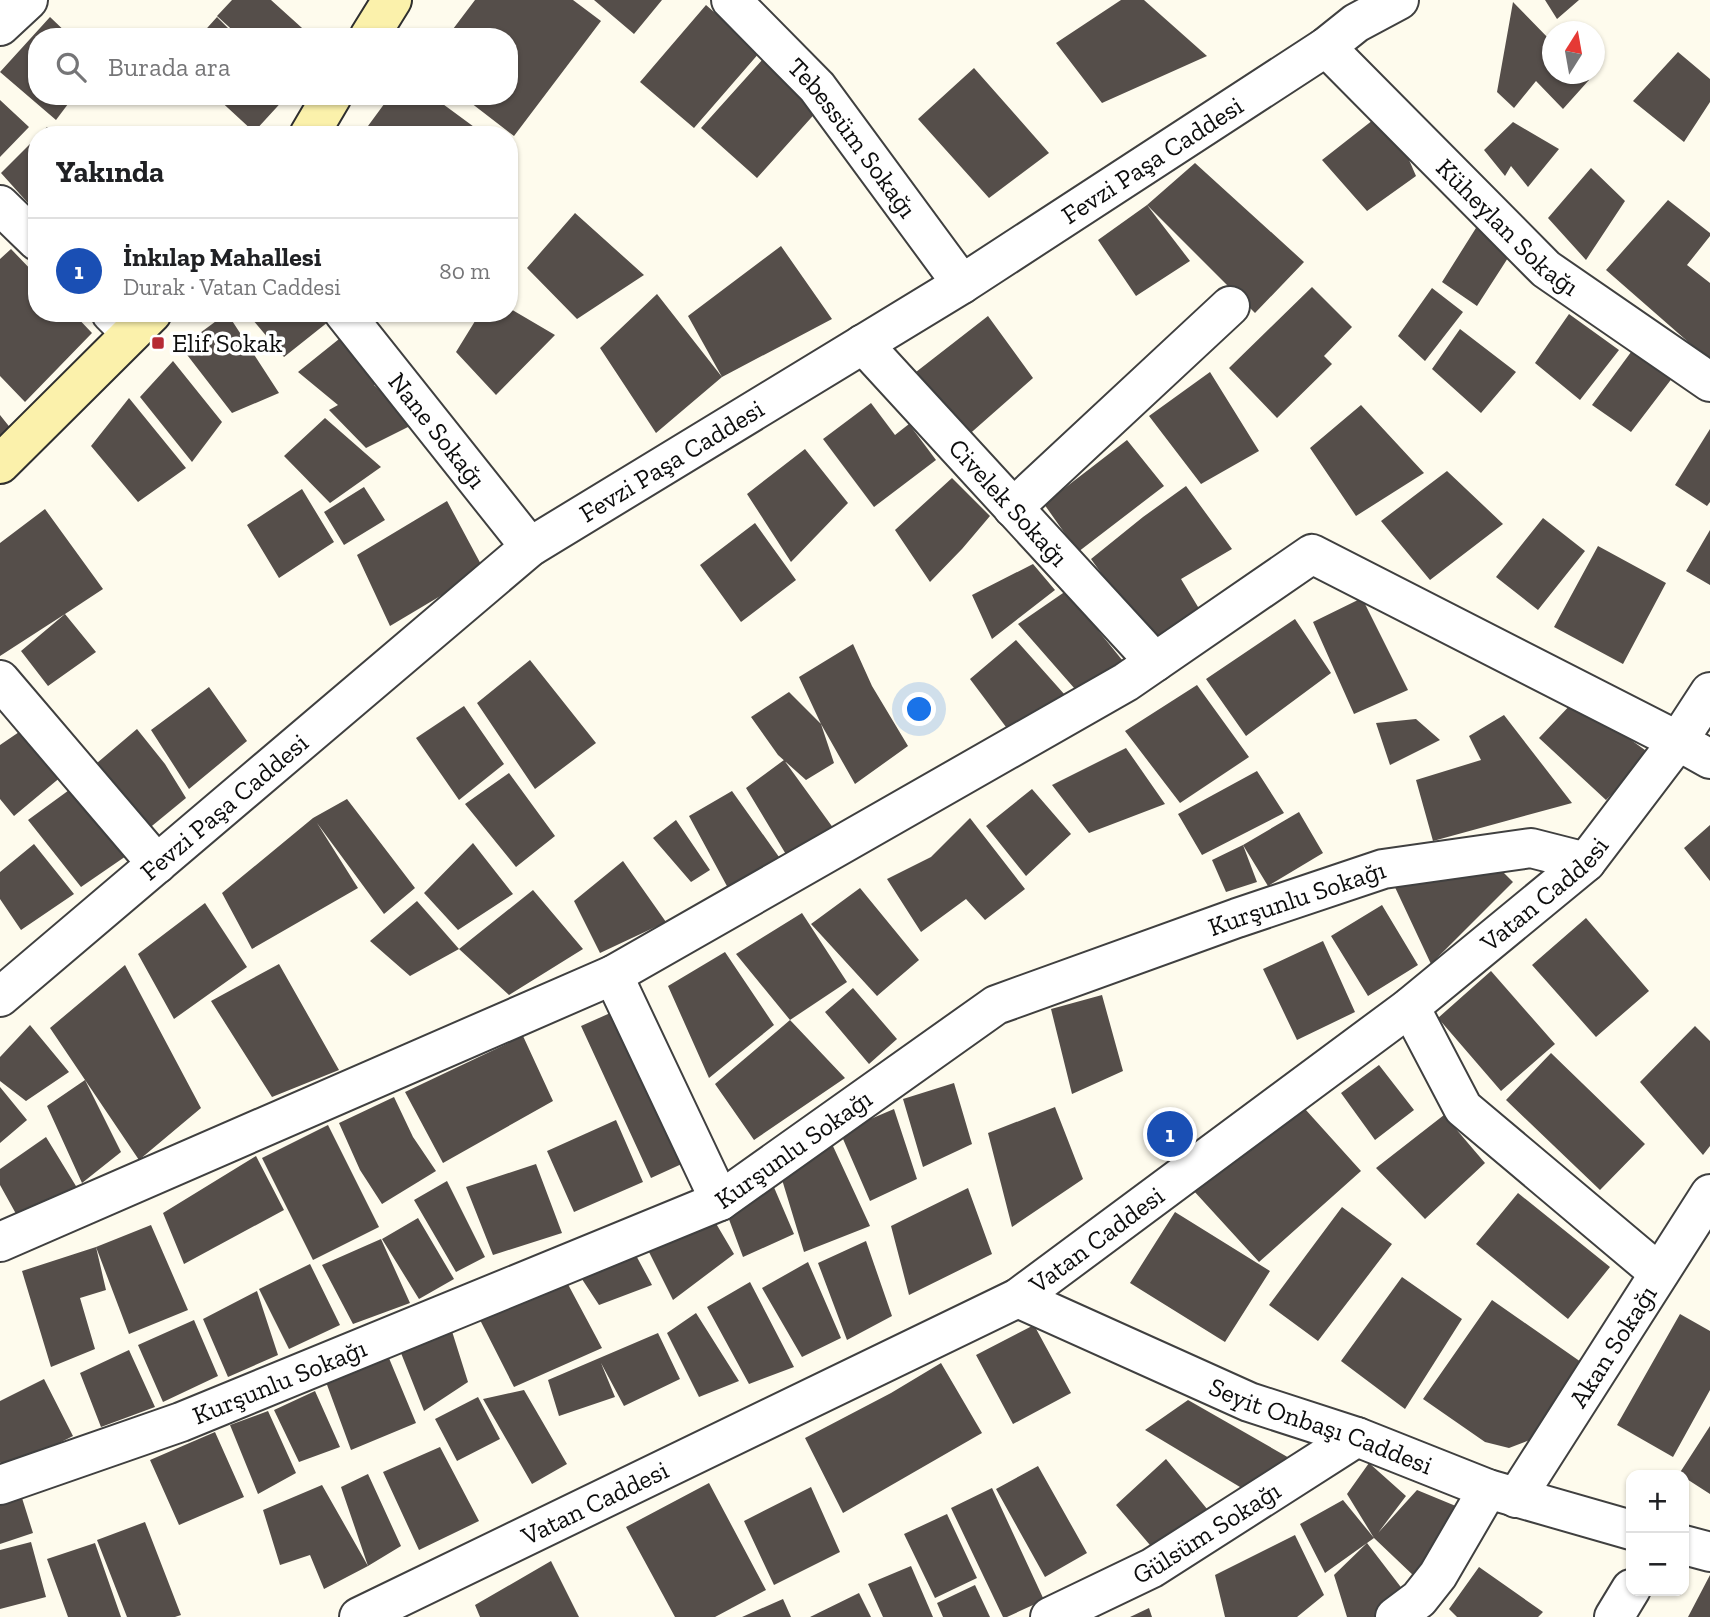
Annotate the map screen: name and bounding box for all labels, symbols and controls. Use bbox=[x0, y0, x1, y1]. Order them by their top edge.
north arrow bbox=[1542, 21, 1605, 84]
search box bbox=[28, 28, 518, 105]
icon: search bbox=[52, 48, 90, 86]
text: Burada ara bbox=[108, 51, 231, 83]
street label: Tebessüm Sokağı bbox=[781, 51, 924, 224]
street label: Fevzi Paşa Caddesi bbox=[1055, 89, 1249, 231]
street label: Küheylan Sokağı bbox=[1430, 152, 1585, 303]
text: Yakında bbox=[56, 154, 164, 190]
text: İnkılap Mahallesi bbox=[123, 241, 322, 273]
text: 1 bbox=[74, 257, 84, 285]
text: 80 m bbox=[439, 257, 490, 285]
text: Durak · Vatan Caddesi bbox=[123, 273, 341, 301]
place label: Elif Sokak bbox=[172, 327, 283, 359]
marker: Elif Sokak bbox=[150, 335, 166, 351]
street label: Nane Sokağı bbox=[382, 366, 493, 495]
street label: Fevzi Paşa Caddesi bbox=[573, 392, 770, 529]
street label: Civelek Sokağı bbox=[942, 432, 1075, 573]
your location bbox=[902, 692, 936, 726]
street label: Fevzi Paşa Caddesi bbox=[134, 726, 315, 887]
street label: Vatan Caddesi bbox=[1473, 830, 1615, 959]
street label: Kurşunlu Sokağı bbox=[1204, 853, 1390, 943]
street label: Kurşunlu Sokağı bbox=[708, 1082, 878, 1216]
pin: 1 bbox=[1147, 1108, 1193, 1160]
street label: Vatan Caddesi bbox=[1022, 1179, 1170, 1301]
street label: Akan Sokağı bbox=[1562, 1279, 1664, 1413]
street label: Kurşunlu Sokağı bbox=[188, 1332, 371, 1432]
street label: Seyit Onbaşı Caddesi bbox=[1204, 1370, 1437, 1481]
street label: Vatan Caddesi bbox=[515, 1454, 674, 1552]
map controls bbox=[1626, 1470, 1689, 1596]
button: + bbox=[1626, 1470, 1689, 1533]
street label: Gülsüm Sokağı bbox=[1127, 1474, 1286, 1591]
button: − bbox=[1626, 1533, 1689, 1596]

